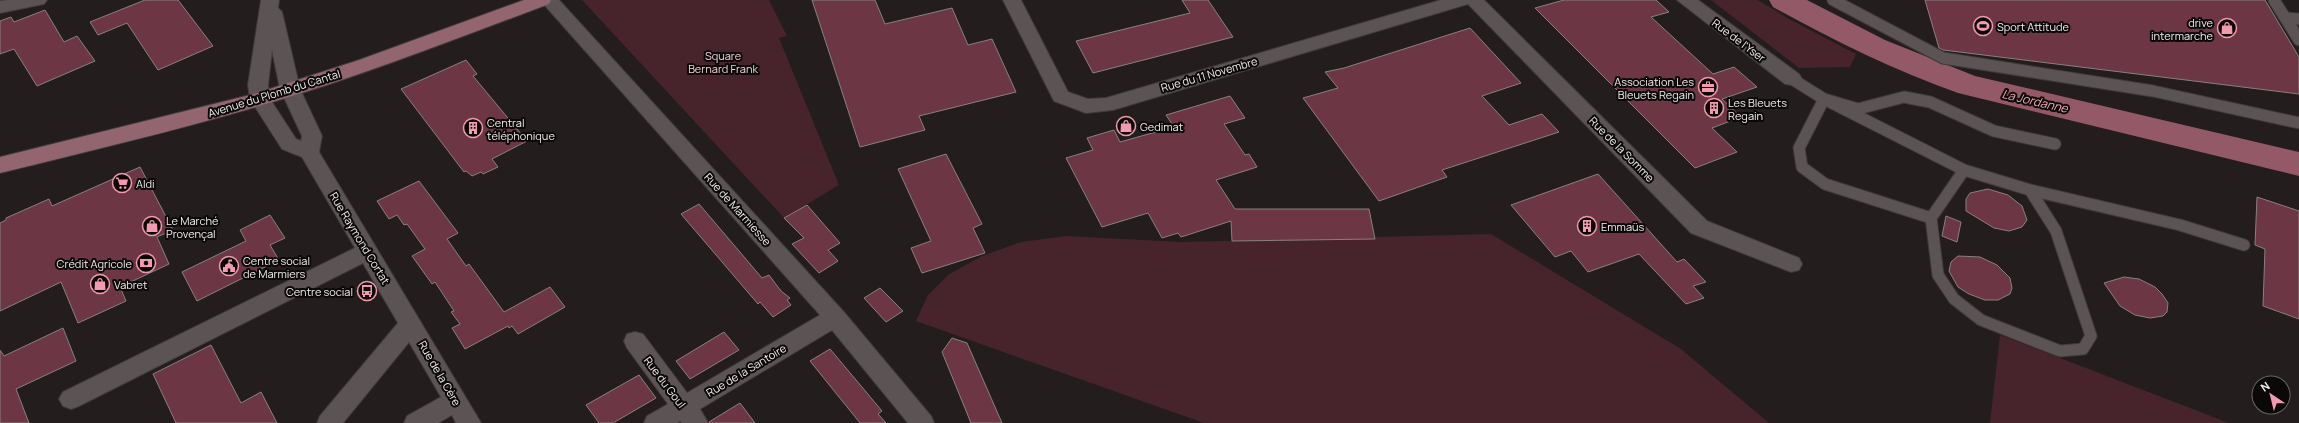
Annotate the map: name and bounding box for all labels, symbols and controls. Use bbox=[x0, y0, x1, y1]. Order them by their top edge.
street label: Rue de l'Yser bbox=[1709, 15, 1769, 65]
sports icon: Sport Attitude bbox=[1972, 15, 1994, 37]
place label: drive intermarche bbox=[2151, 15, 2214, 43]
shop icon: drive intermarche bbox=[2216, 17, 2238, 39]
place label: Sport Attitude bbox=[1997, 19, 2070, 34]
park label: Square Bernard Frank bbox=[688, 48, 758, 76]
street label: Rue du 11 Novembre bbox=[1159, 53, 1260, 95]
street label: Avenue du Plomb du Cantal bbox=[206, 66, 342, 120]
place label: Association Les Bleuets Regain bbox=[1614, 74, 1694, 102]
office icon: Association Les Bleuets Regain bbox=[1697, 76, 1719, 98]
water label: La Jordanne bbox=[2000, 85, 2071, 117]
place label: Les Bleuets Regain bbox=[1728, 95, 1787, 123]
building icon: Les Bleuets Regain bbox=[1703, 97, 1725, 119]
street label: Rue de la Somme bbox=[1586, 113, 1658, 185]
place label: Central téléphonique bbox=[487, 115, 555, 143]
shop icon: Gedimat bbox=[1115, 115, 1137, 137]
building icon: Central téléphonique bbox=[462, 117, 484, 139]
place label: Gedimat bbox=[1140, 119, 1183, 134]
street label: Rue de Marmiesse bbox=[701, 169, 775, 249]
supermarket icon: Aldi bbox=[111, 172, 133, 194]
place label: Aldi bbox=[136, 176, 155, 191]
street label: Rue Raymond Cortat bbox=[327, 189, 393, 287]
place label: Le Marché Provençal bbox=[166, 213, 219, 241]
shop icon: Le Marché Provençal bbox=[141, 215, 163, 237]
building icon: Emmaüs bbox=[1576, 215, 1598, 237]
place label: Emmaüs bbox=[1601, 219, 1645, 234]
bank icon: Crédit Agricole bbox=[135, 252, 157, 274]
place label: Centre social de Marmiers bbox=[243, 253, 310, 281]
public building icon: Centre social de Marmiers bbox=[218, 255, 240, 277]
place label: Crédit Agricole bbox=[57, 256, 133, 271]
shop icon: Vabret bbox=[89, 273, 111, 295]
place label: Vabret bbox=[114, 277, 147, 292]
bus stop icon: Centre social bbox=[356, 280, 378, 302]
place label: Centre social bbox=[286, 284, 353, 299]
street label: Rue de la Cère bbox=[415, 338, 465, 409]
street label: Rue de la Santoire bbox=[703, 340, 789, 400]
street label: Rue du Goul bbox=[641, 353, 689, 411]
north arrow bbox=[2251, 375, 2291, 415]
text: N bbox=[2257, 378, 2273, 395]

